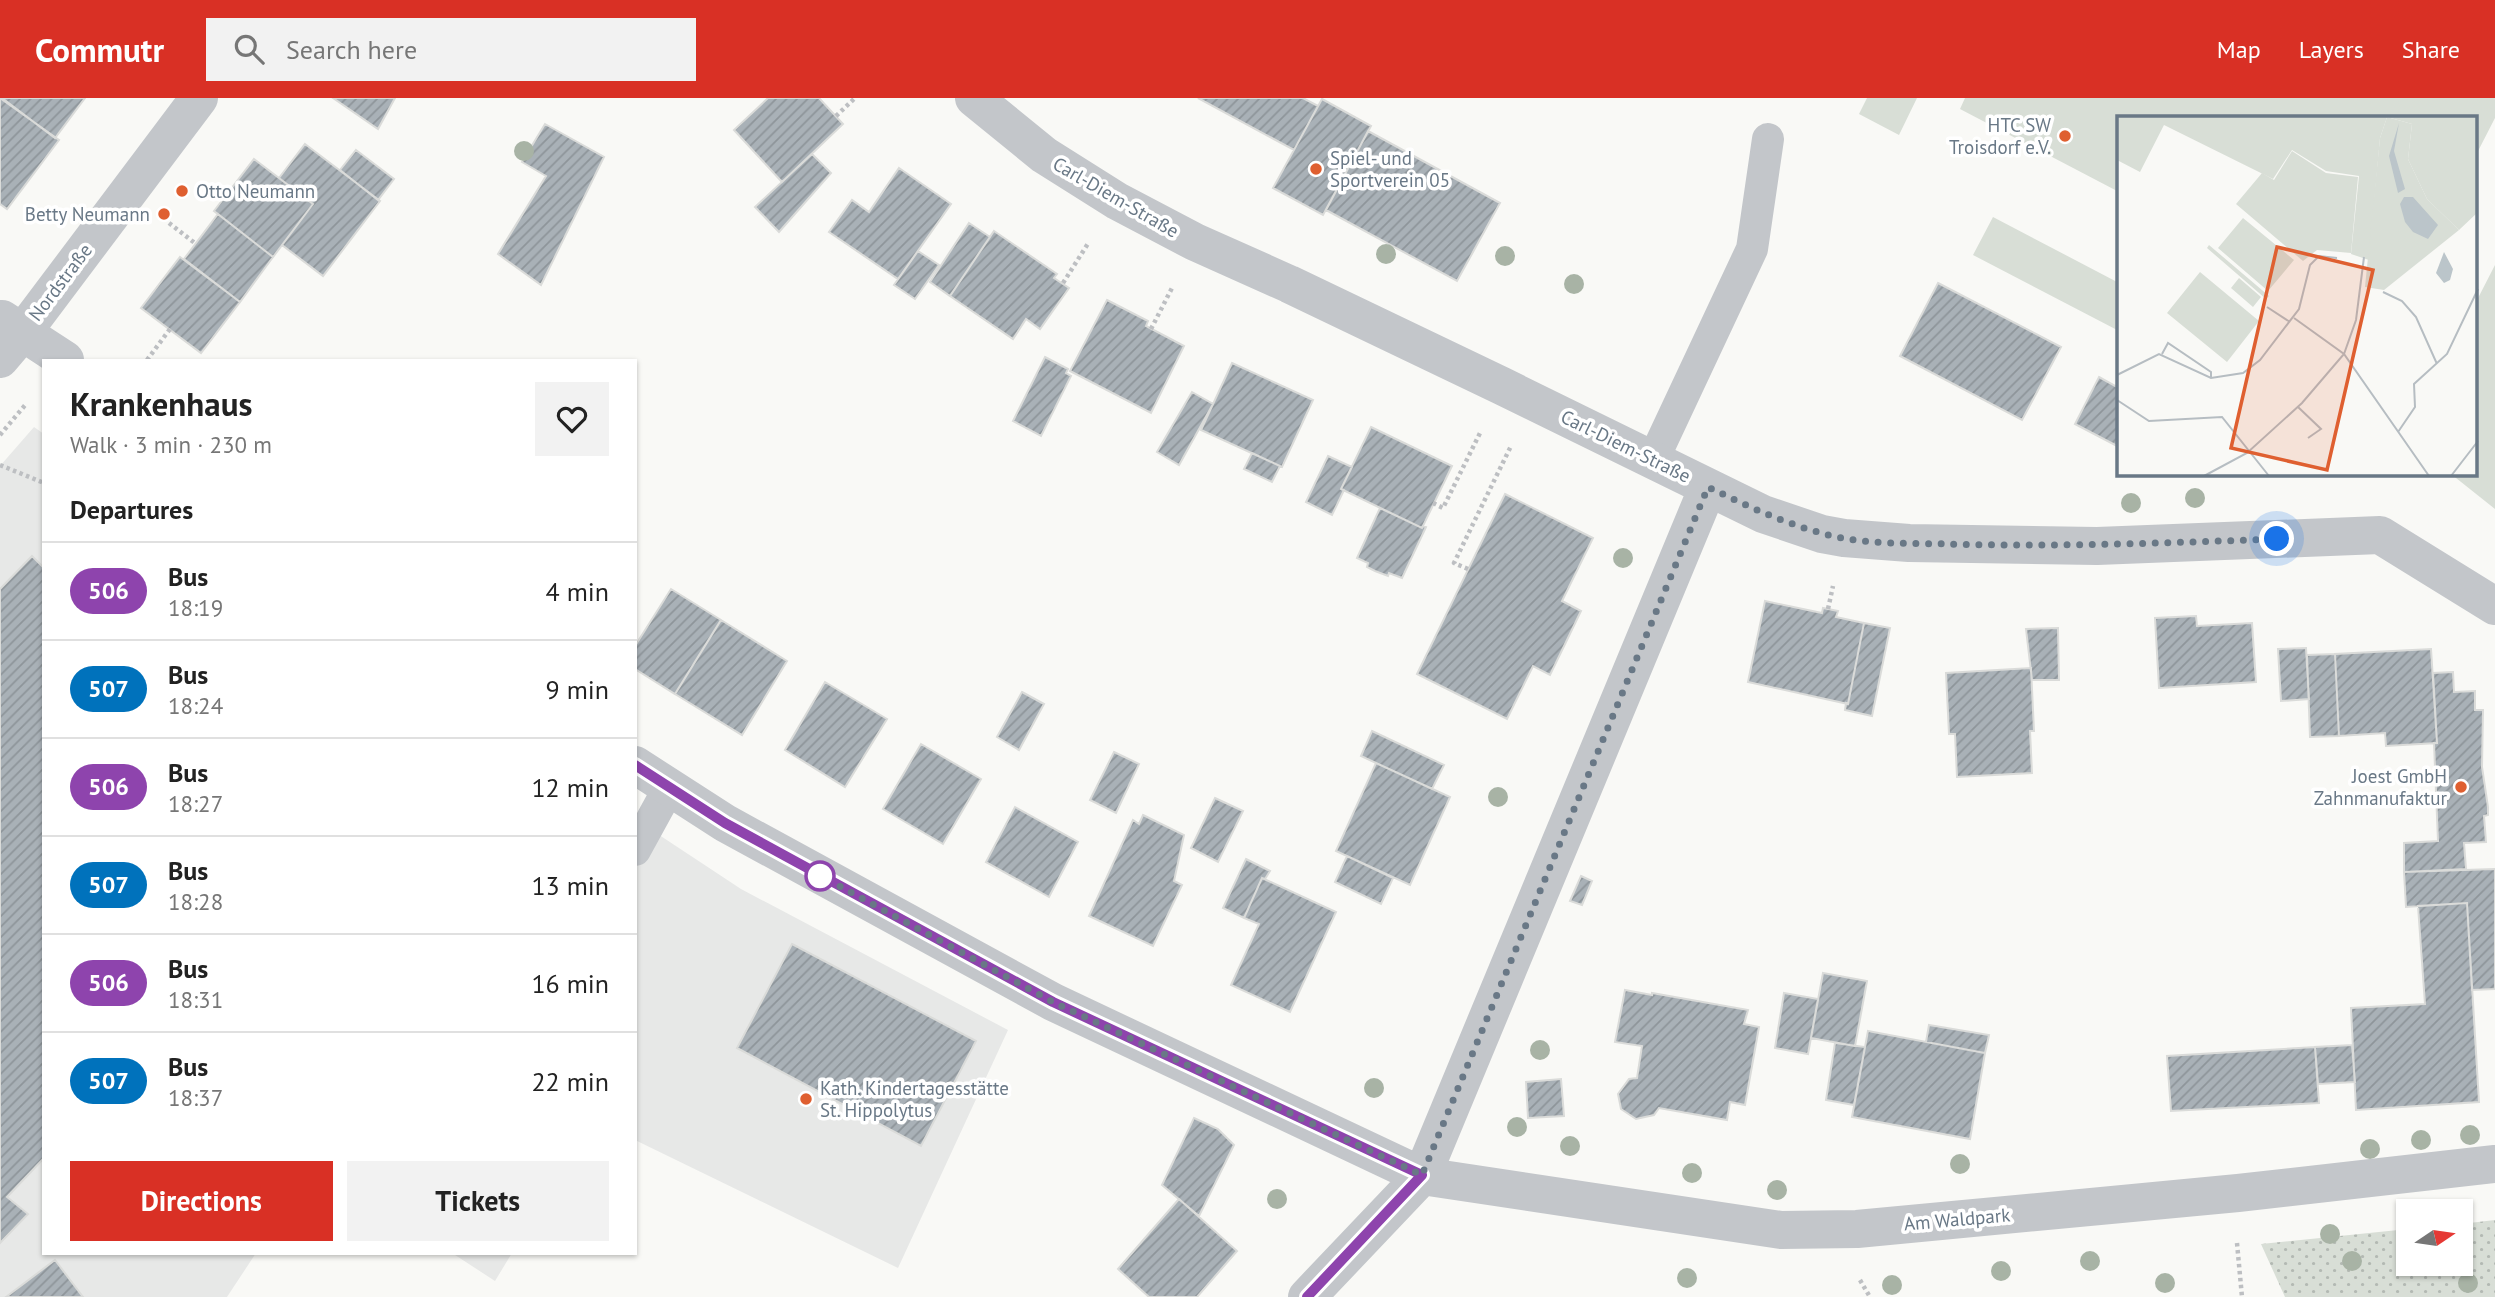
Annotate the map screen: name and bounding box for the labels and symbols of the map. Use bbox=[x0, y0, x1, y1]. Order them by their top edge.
place label: HTC SW Troisdorf e.V. bbox=[1949, 113, 2051, 159]
inset map bbox=[2117, 116, 2478, 476]
marker: HTC SW Troisdorf e.V. bbox=[2057, 128, 2073, 144]
place label: Spiel- und Sportverein 05 bbox=[1330, 146, 1450, 192]
street label: Carl-Diem-Straße bbox=[1049, 151, 1183, 243]
marker: Spiel- und Sportverein 05 bbox=[1308, 161, 1324, 177]
place label: Otto Neumann bbox=[196, 179, 315, 203]
marker: Otto Neumann bbox=[174, 183, 190, 199]
place label: Betty Neumann bbox=[25, 202, 150, 226]
marker: Betty Neumann bbox=[156, 206, 172, 222]
street label: Nordstraße bbox=[23, 238, 97, 326]
street label: Carl-Diem-Straße bbox=[1557, 404, 1695, 488]
your location bbox=[2259, 521, 2294, 556]
place label: Joest GmbH Zahnmanufaktur bbox=[2314, 764, 2448, 810]
marker: Joest GmbH Zahnmanufaktur bbox=[2453, 779, 2469, 795]
unlabelled marker bbox=[805, 861, 835, 891]
place label: Kath. Kindertagesstätte St. Hippolytus bbox=[820, 1076, 1009, 1122]
marker: Kath. Kindertagesstätte St. Hippolytus bbox=[798, 1091, 814, 1107]
north arrow bbox=[2396, 1199, 2473, 1276]
street label: Am Waldpark bbox=[1903, 1202, 2011, 1236]

